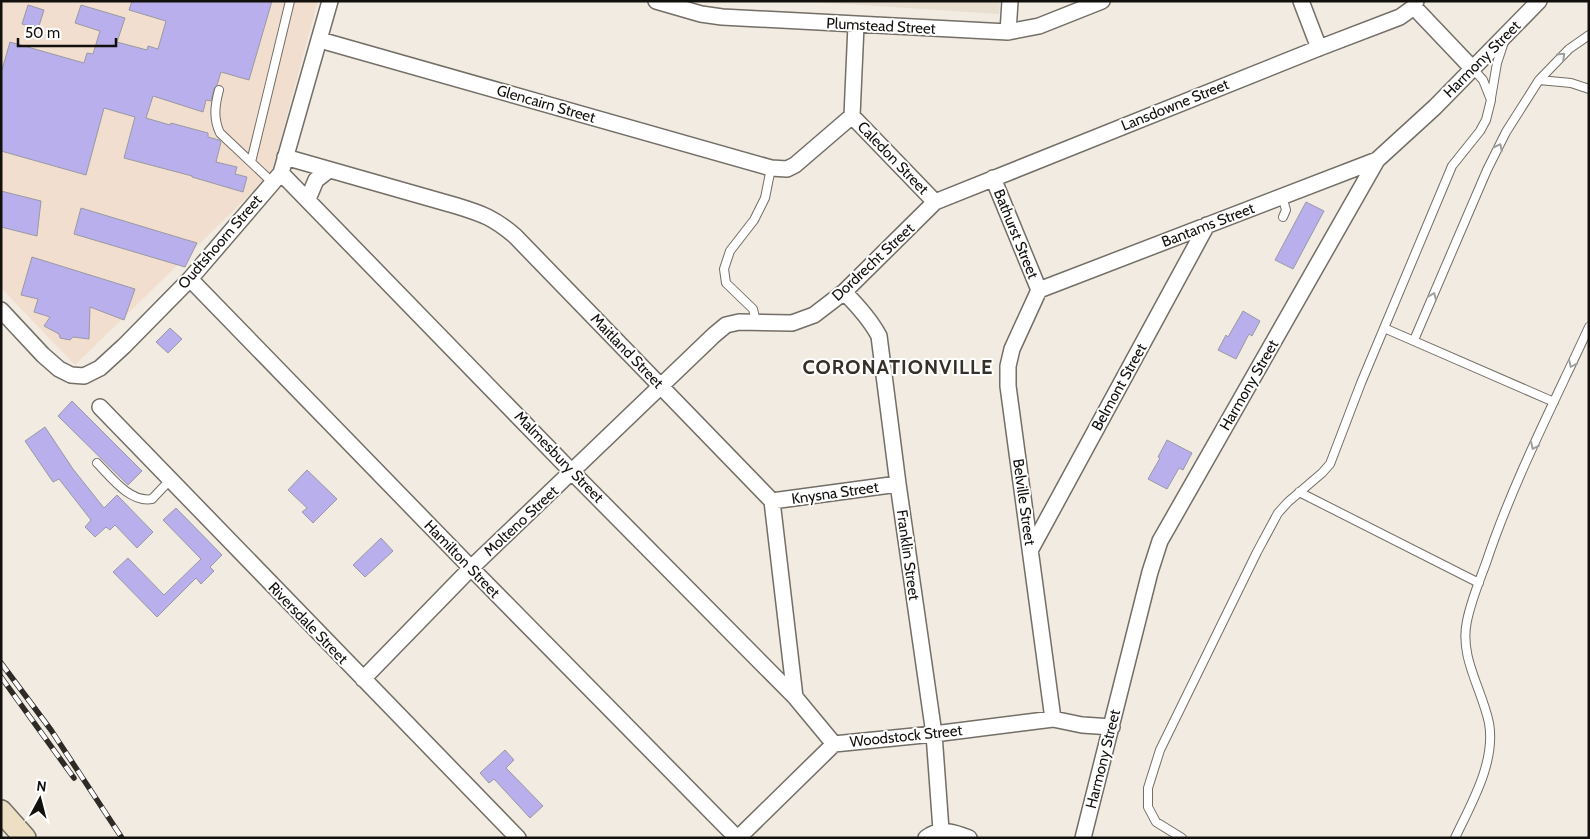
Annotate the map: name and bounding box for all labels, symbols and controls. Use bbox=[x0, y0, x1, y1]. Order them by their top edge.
street label: Plumstead Street bbox=[826, 14, 936, 38]
scale bar bbox=[18, 15, 115, 47]
street label: Harmony Street bbox=[1440, 17, 1524, 101]
text: 50 m bbox=[25, 24, 60, 42]
one-way arrow bbox=[1557, 53, 1566, 62]
street label: Lansdowne Street bbox=[1118, 75, 1232, 135]
street label: Glencairn Street bbox=[495, 81, 597, 127]
street label: Caledon Street bbox=[854, 118, 932, 198]
one-way arrow bbox=[1493, 143, 1503, 152]
street label: Bathurst Street bbox=[990, 187, 1042, 281]
street label: Oudtshoorn Street bbox=[174, 191, 266, 293]
street label: Bantams Street bbox=[1159, 199, 1257, 251]
street label: Dordrecht Street bbox=[828, 219, 918, 305]
one-way arrow bbox=[1426, 292, 1437, 301]
street label: Maitland Street bbox=[587, 310, 667, 392]
street label: Harmony Street bbox=[1216, 337, 1282, 433]
street label: Belmont Street bbox=[1088, 340, 1150, 434]
district label: CORONATIONVILLE bbox=[803, 355, 993, 379]
one-way arrow bbox=[1567, 359, 1578, 368]
street label: Malmesbury Street bbox=[511, 407, 607, 507]
one-way arrow bbox=[1530, 441, 1540, 450]
street label: Belville Street bbox=[1009, 458, 1039, 546]
street label: Knysna Street bbox=[790, 478, 880, 508]
street label: Molteno Street bbox=[480, 482, 562, 560]
street label: Franklin Street bbox=[893, 509, 923, 601]
street label: Hamilton Street bbox=[420, 516, 504, 602]
street label: Riversdale Street bbox=[265, 578, 351, 668]
street label: Harmony Street bbox=[1082, 708, 1124, 810]
street label: Woodstock Street bbox=[849, 721, 963, 751]
north arrow bbox=[15, 774, 65, 824]
text: N bbox=[36, 777, 48, 796]

